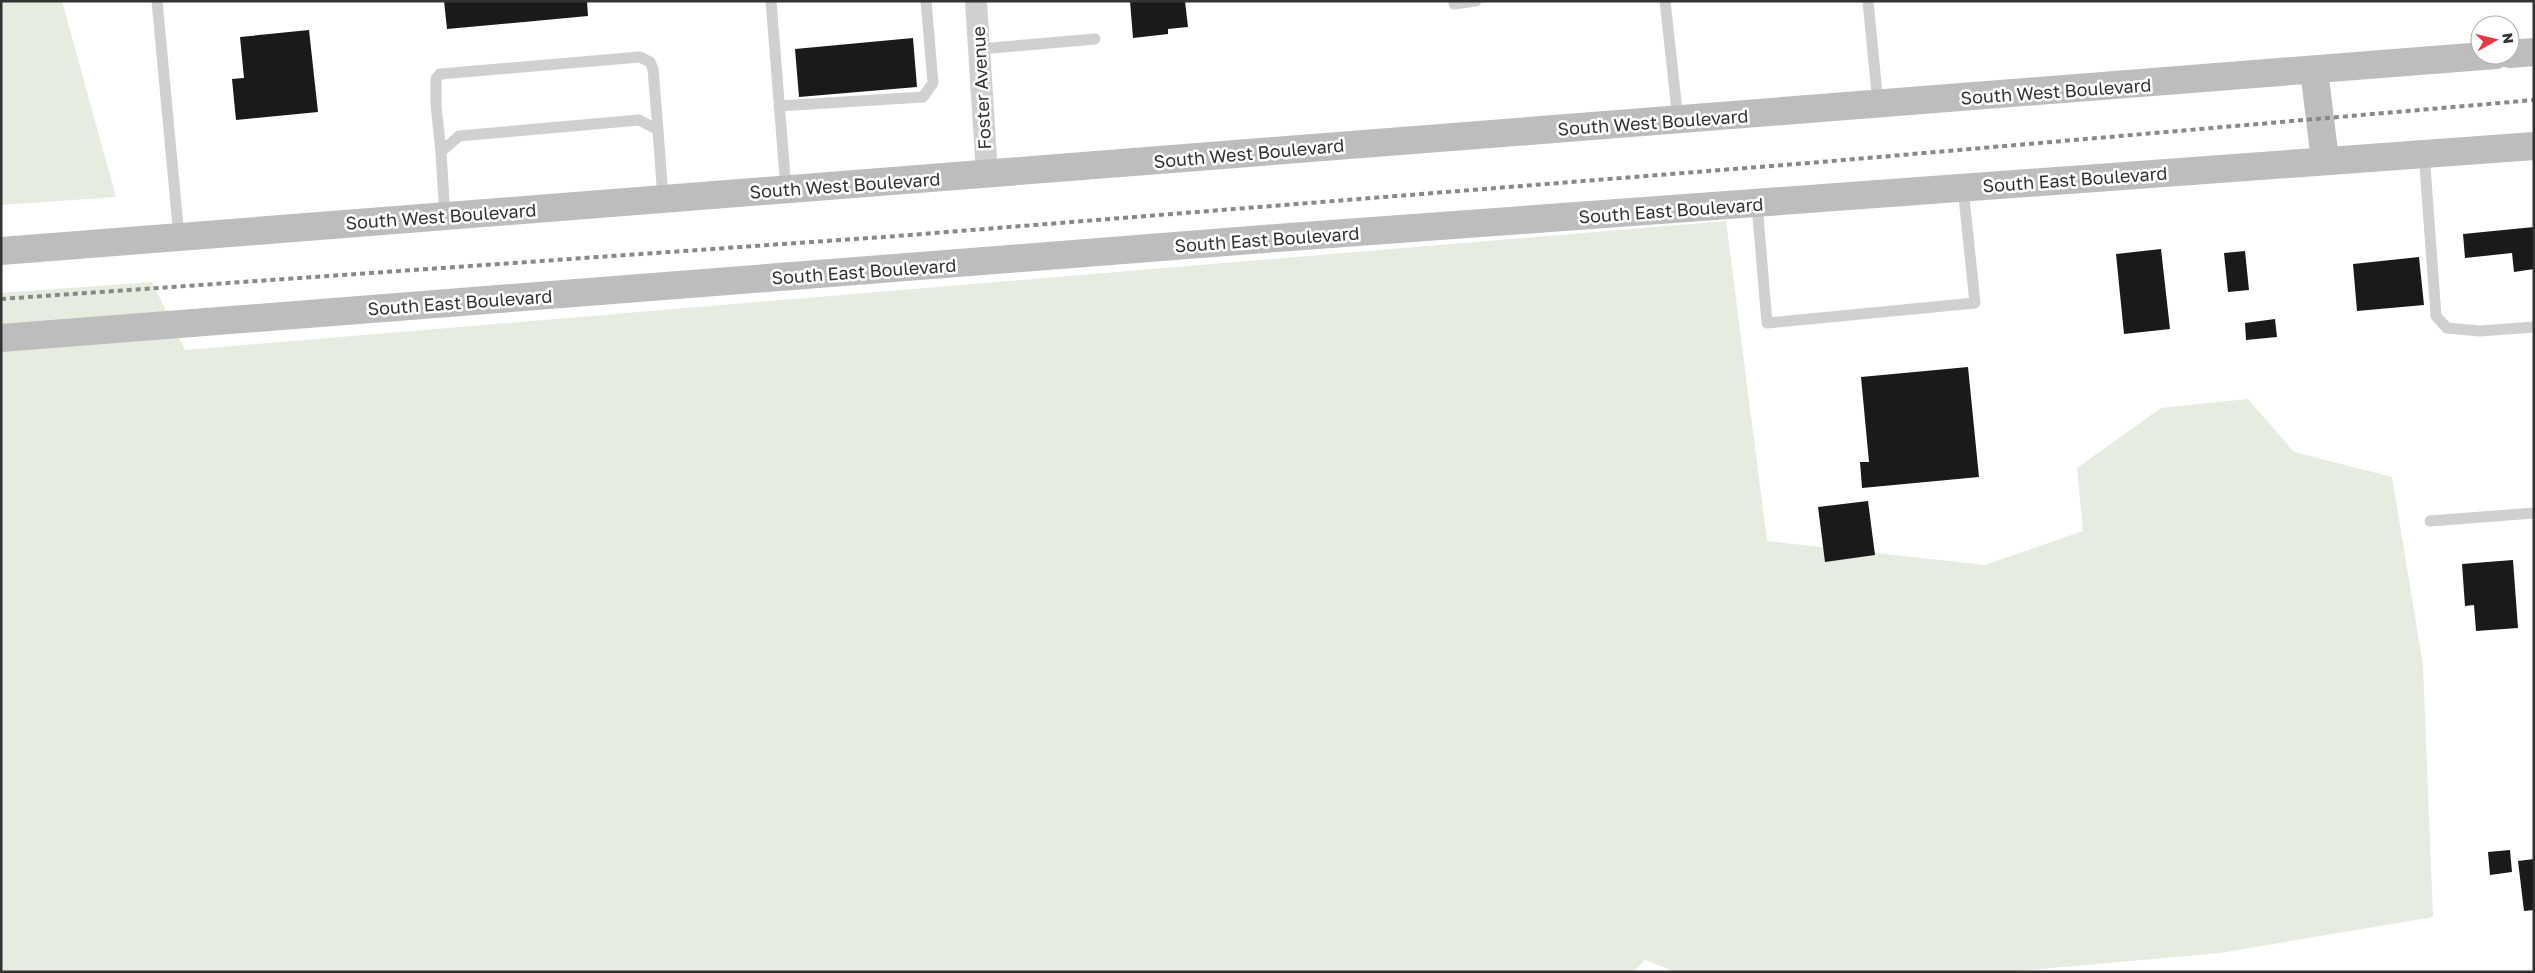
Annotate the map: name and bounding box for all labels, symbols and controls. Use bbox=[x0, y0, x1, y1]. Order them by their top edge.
north arrow bbox=[2470, 15, 2520, 65]
street label: Foster Avenue bbox=[967, 26, 995, 150]
text: N bbox=[2499, 32, 2518, 45]
street label: South West Boulevard bbox=[1960, 73, 2152, 109]
street label: South West Boulevard bbox=[1557, 104, 1749, 140]
street label: South West Boulevard bbox=[1153, 134, 1345, 172]
street label: South East Boulevard bbox=[1982, 162, 2168, 196]
street label: South West Boulevard bbox=[749, 167, 941, 203]
street label: South East Boulevard bbox=[1578, 193, 1764, 227]
street label: South West Boulevard bbox=[345, 198, 537, 234]
street label: South East Boulevard bbox=[1174, 222, 1360, 256]
street label: South East Boulevard bbox=[771, 254, 957, 288]
street label: South East Boulevard bbox=[367, 285, 553, 319]

